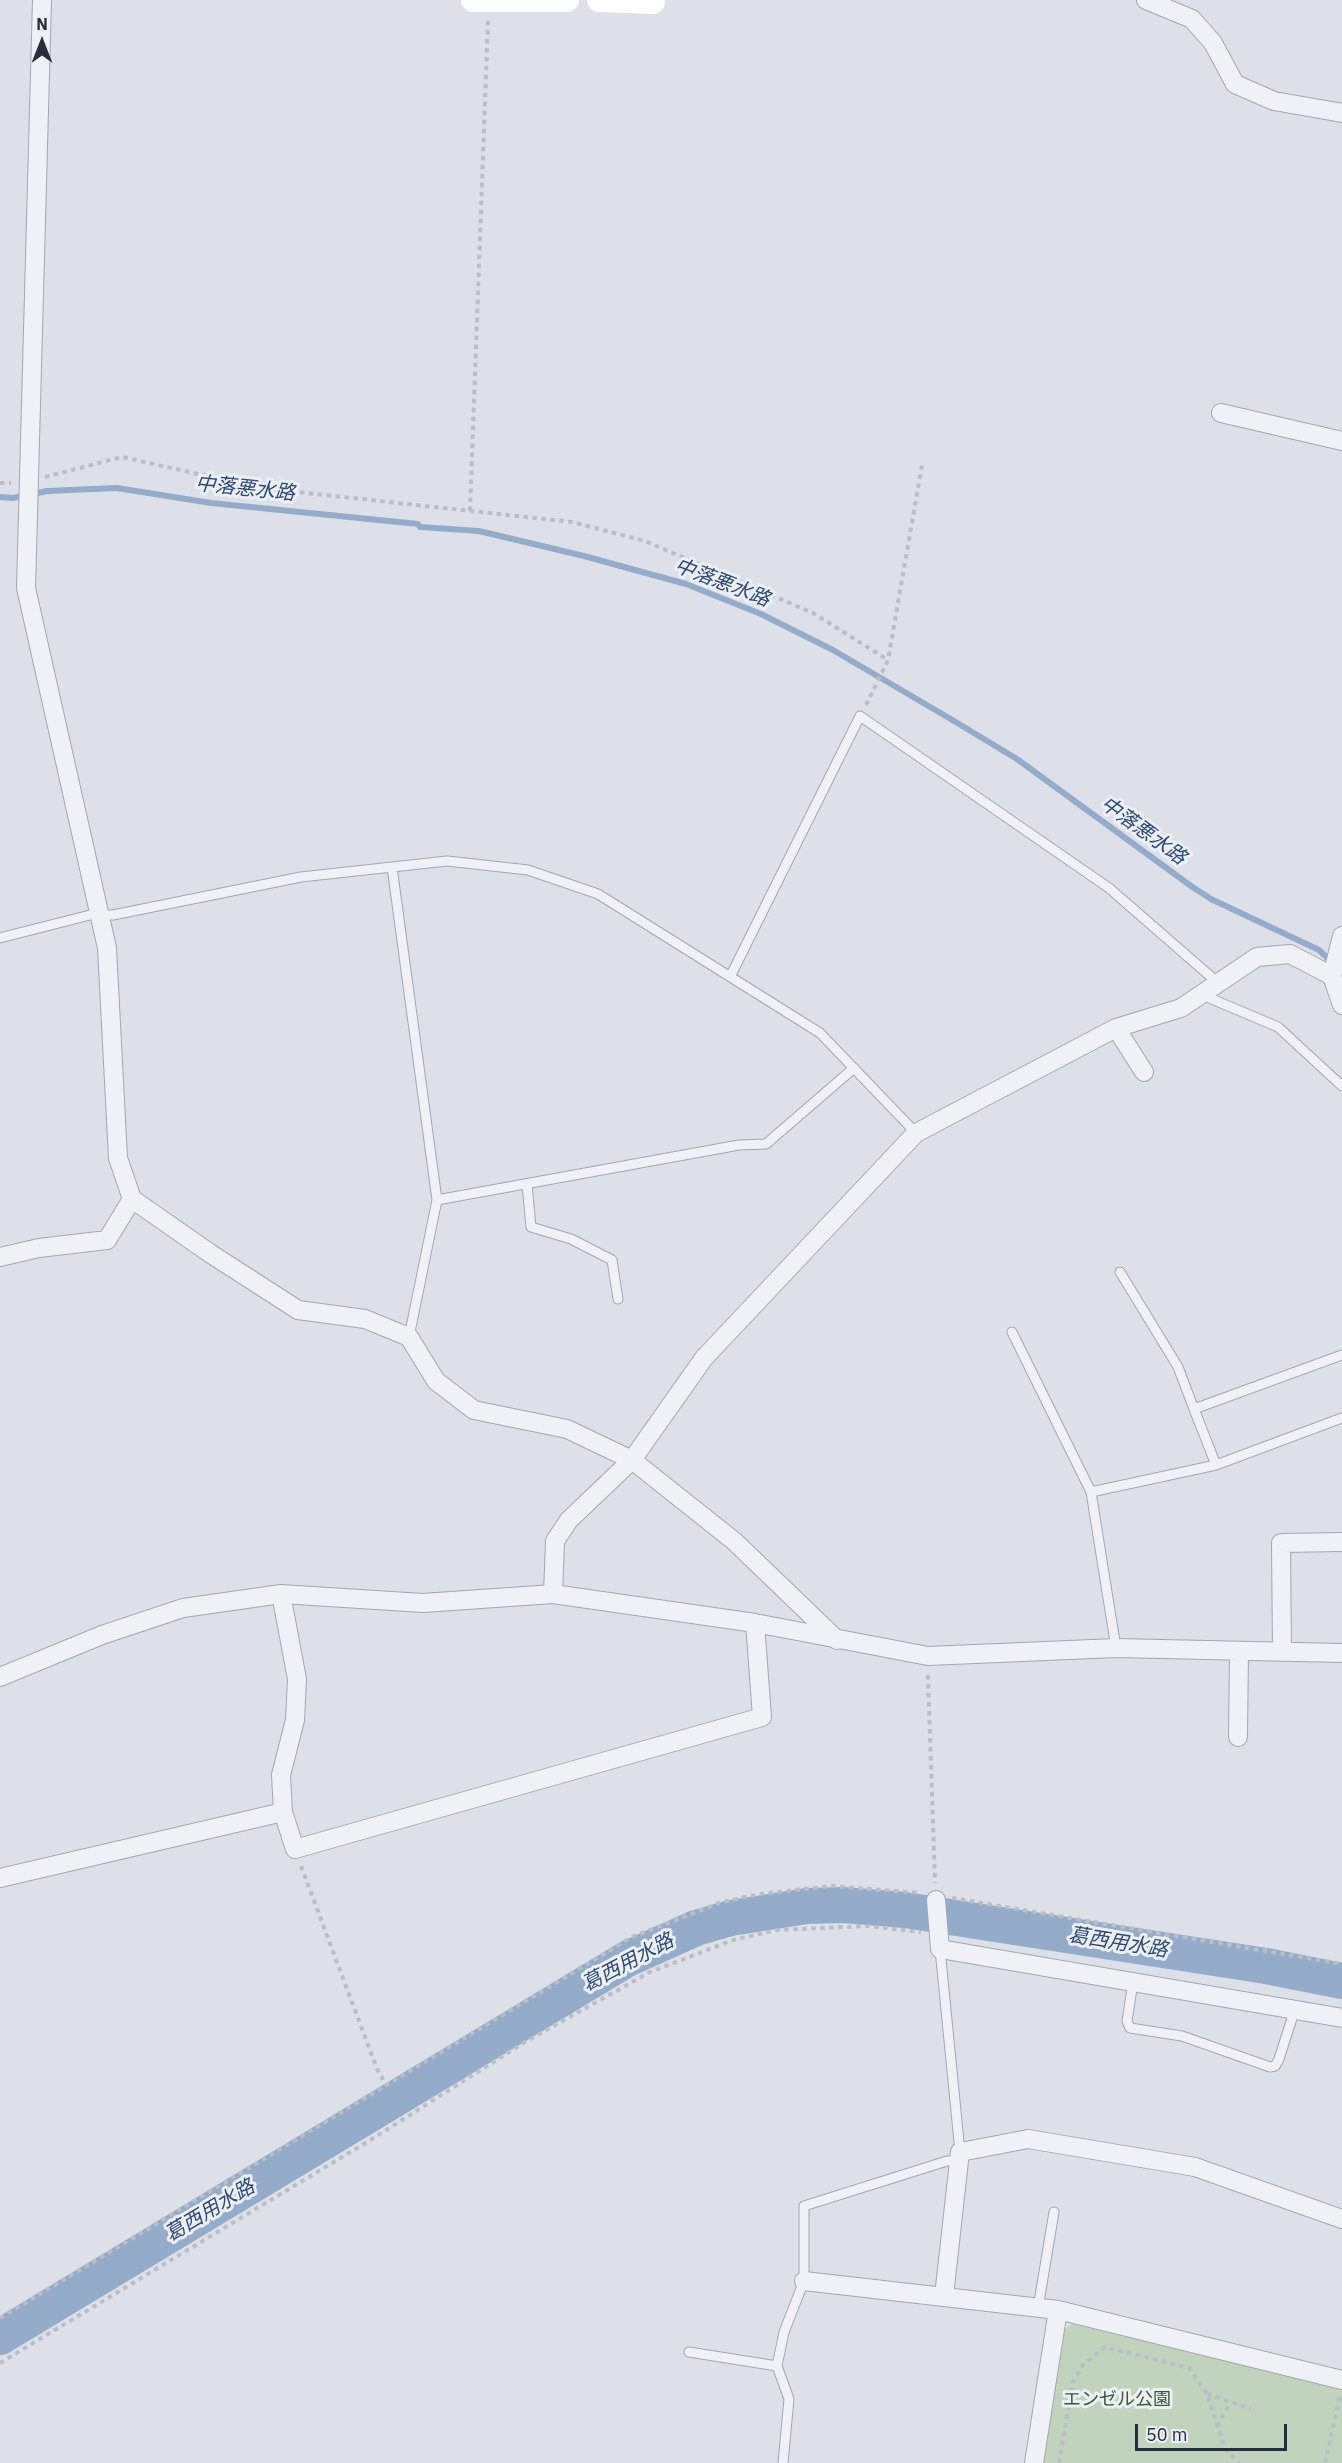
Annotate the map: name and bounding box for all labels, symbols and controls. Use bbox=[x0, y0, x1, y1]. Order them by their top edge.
north arrow bbox=[12, 12, 72, 72]
text: N bbox=[36, 14, 48, 34]
water label: 中落悪水路 bbox=[194, 472, 296, 506]
water label: 中落悪水路 bbox=[671, 554, 773, 612]
water label: 中落悪水路 bbox=[1095, 792, 1191, 870]
water label: 葛西用水路 bbox=[1067, 1923, 1169, 1963]
water label: 葛西用水路 bbox=[578, 1929, 678, 1997]
water label: 葛西用水路 bbox=[161, 2175, 259, 2247]
park label: エンゼル公園 bbox=[1063, 2389, 1171, 2411]
scale bar bbox=[1138, 2412, 1290, 2450]
text: 50 m bbox=[1146, 2423, 1188, 2446]

